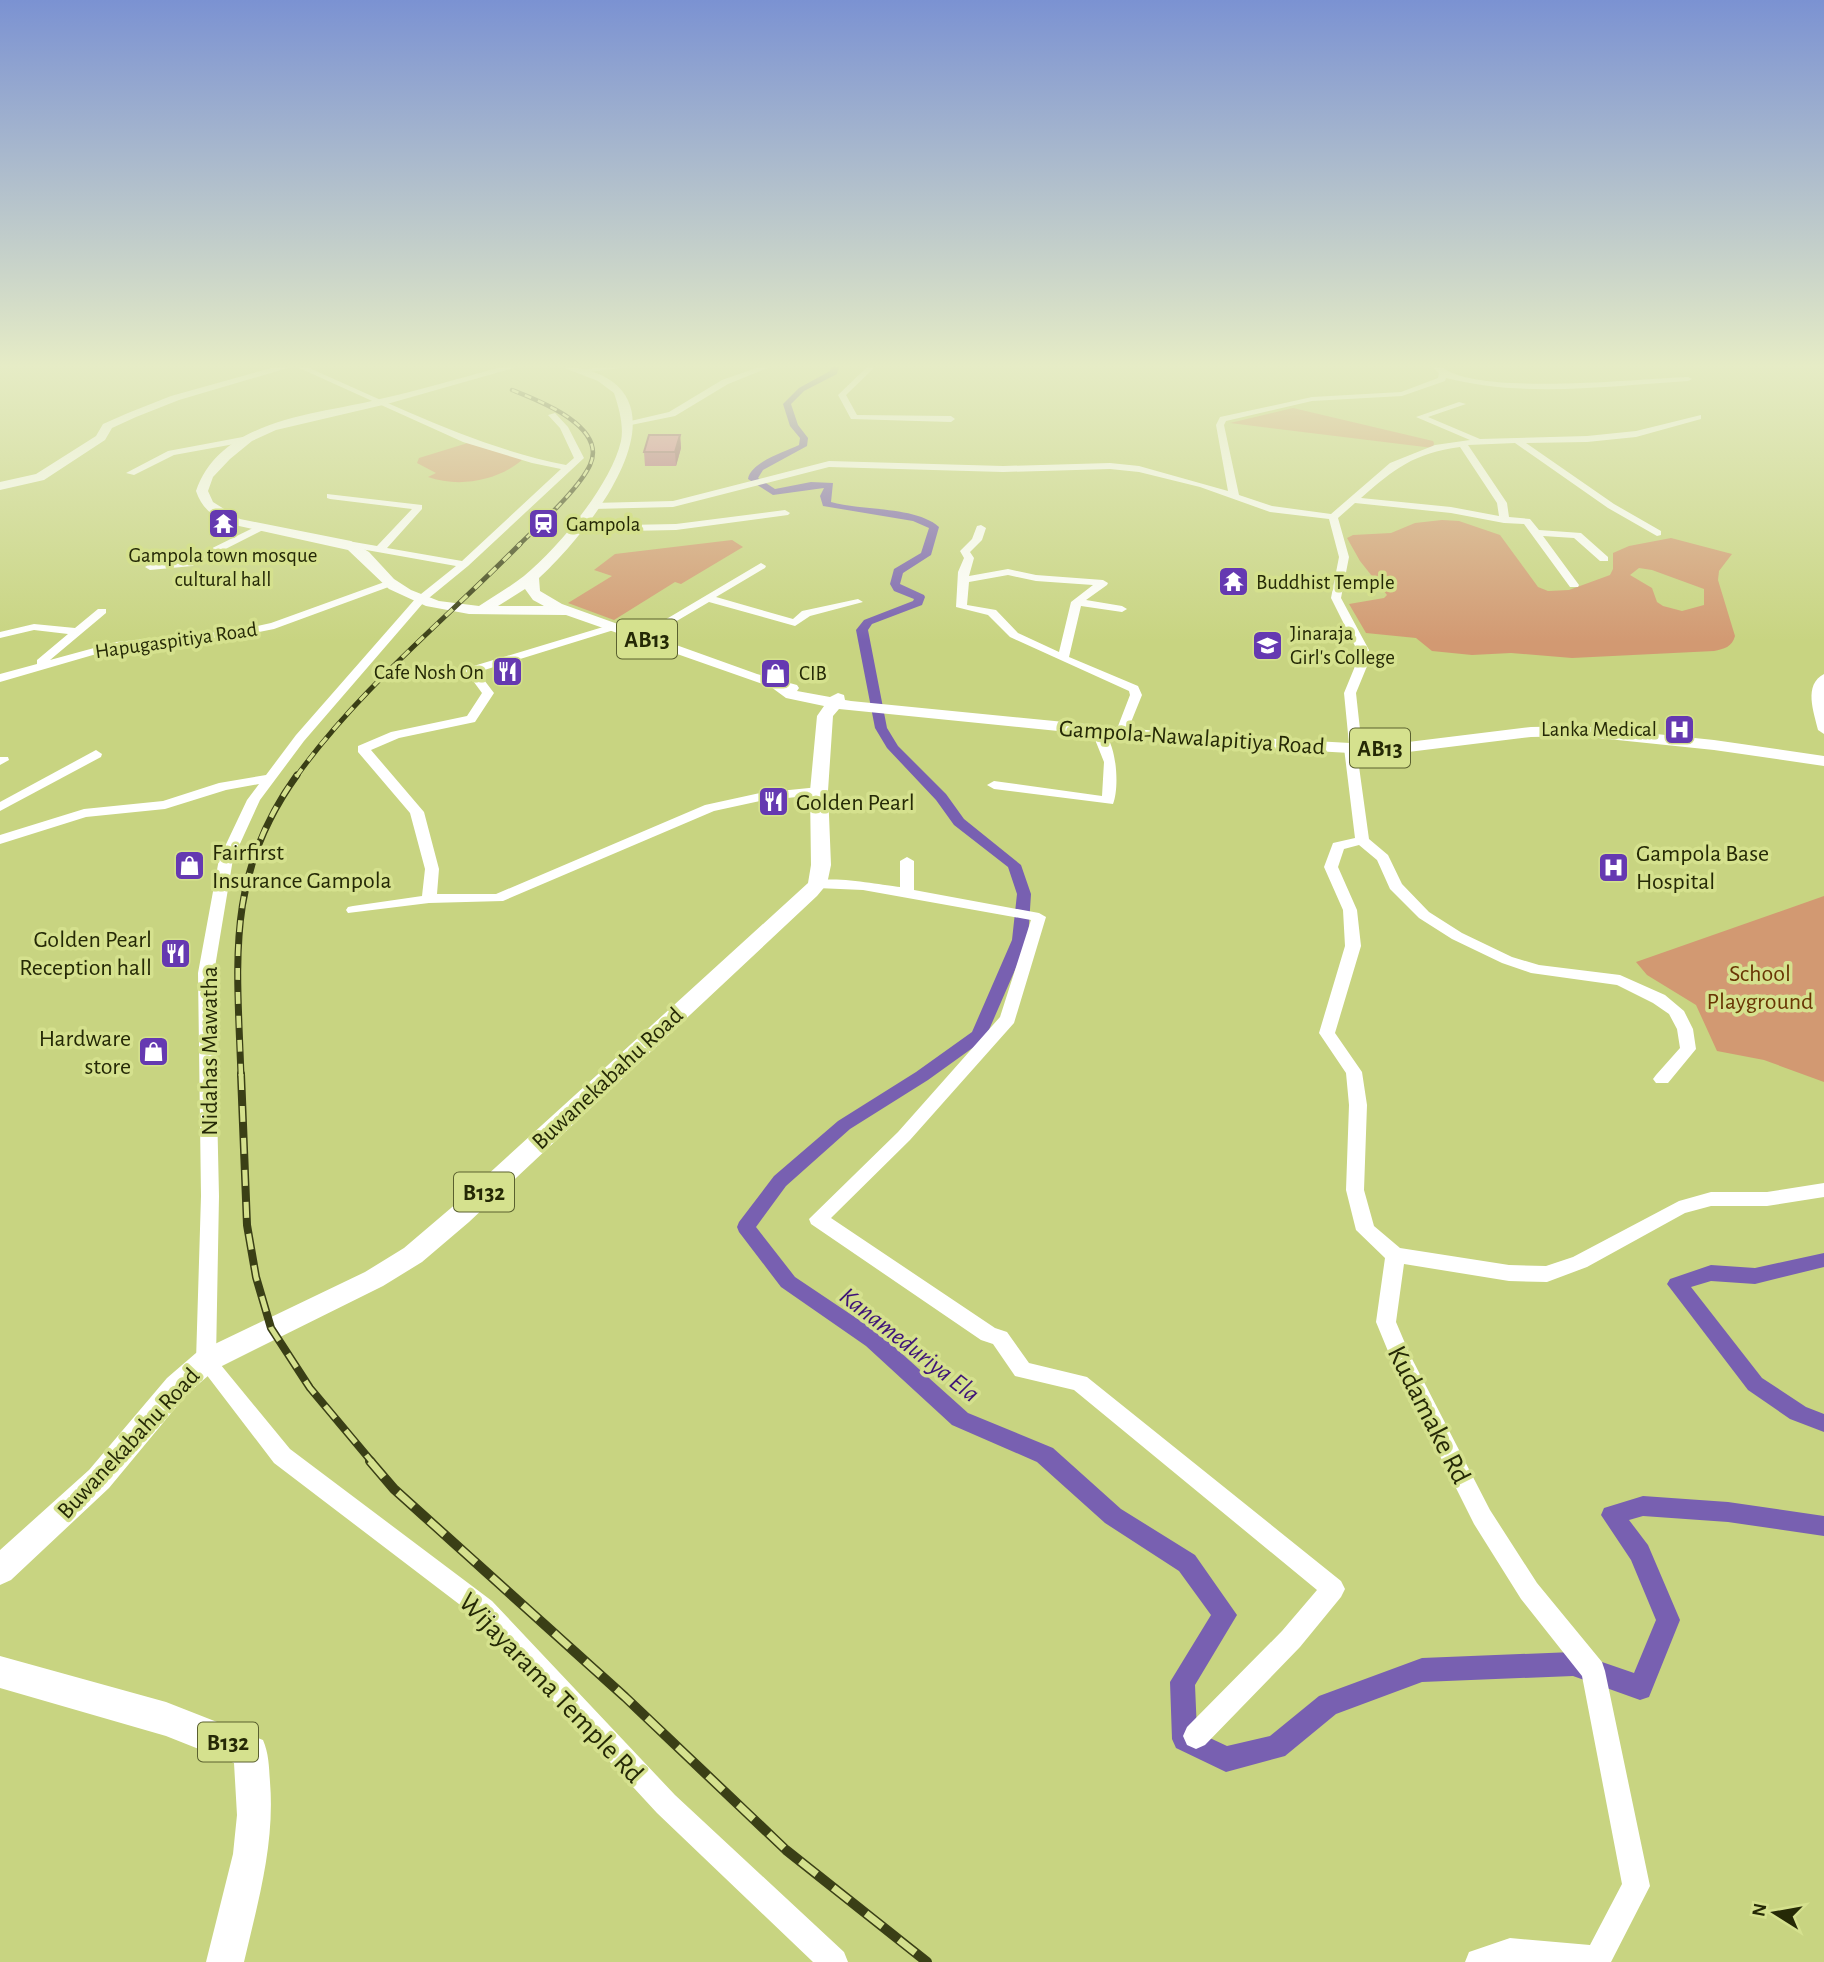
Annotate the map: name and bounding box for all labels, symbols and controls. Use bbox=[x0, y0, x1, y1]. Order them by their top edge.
temple icon: Gampola town mosque cultural hall bbox=[206, 506, 240, 540]
station icon: Gampola bbox=[526, 507, 560, 541]
place label: Gampola bbox=[566, 514, 641, 535]
place label: Gampola town mosque cultural hall bbox=[129, 545, 317, 590]
temple icon: Buddhist Temple bbox=[1216, 565, 1250, 599]
place label: Buddhist Temple bbox=[1256, 572, 1395, 593]
street label: Hapugaspitiya Road bbox=[94, 619, 259, 662]
road number: AB13 bbox=[617, 620, 677, 659]
place label: Jinaraja Girl's College bbox=[1290, 623, 1395, 668]
school or university icon: Jinaraja Girl's College bbox=[1250, 628, 1284, 662]
restaurant icon: Cafe Nosh On bbox=[490, 655, 524, 689]
shop icon: CIB bbox=[759, 656, 793, 690]
place label: Cafe Nosh On bbox=[374, 662, 484, 683]
place label: CIB bbox=[799, 663, 827, 684]
hospital icon: Lanka Medical bbox=[1663, 712, 1697, 746]
street label: Gampola-Nawalapitiya Road bbox=[1058, 717, 1326, 759]
place label: Lanka Medical bbox=[1541, 719, 1657, 740]
road number: AB13 bbox=[1350, 728, 1410, 768]
restaurant icon: Golden Pearl bbox=[756, 785, 790, 819]
place label: Golden Pearl bbox=[796, 791, 915, 815]
place label: Fairfirst Insurance Gampola bbox=[212, 841, 392, 893]
place label: Gampola Base Hospital bbox=[1636, 842, 1769, 894]
shop icon: Fairfirst Insurance Gampola bbox=[172, 849, 206, 883]
hospital icon: Gampola Base Hospital bbox=[1596, 850, 1630, 884]
place label: Golden Pearl Reception hall bbox=[19, 928, 152, 980]
restaurant icon: Golden Pearl Reception hall bbox=[158, 936, 192, 970]
park label: School Playground bbox=[1707, 962, 1813, 1014]
street label: Nidahas Mawatha bbox=[198, 966, 222, 1136]
street label: Buwanekabahu Road bbox=[528, 1003, 688, 1154]
place label: Hardware store bbox=[39, 1027, 131, 1079]
shop icon: Hardware store bbox=[137, 1035, 171, 1069]
road number: B132 bbox=[454, 1172, 514, 1212]
water label: Kanameduriya Ela bbox=[835, 1282, 984, 1407]
street label: Kudamake Rd bbox=[1382, 1341, 1475, 1488]
street label: Buwanekabahu Road bbox=[53, 1364, 204, 1524]
street label: Wijayarama Temple Rd bbox=[453, 1588, 648, 1789]
road number: B132 bbox=[198, 1722, 258, 1762]
north arrow bbox=[1740, 1878, 1810, 1948]
text: N bbox=[1749, 1902, 1770, 1918]

